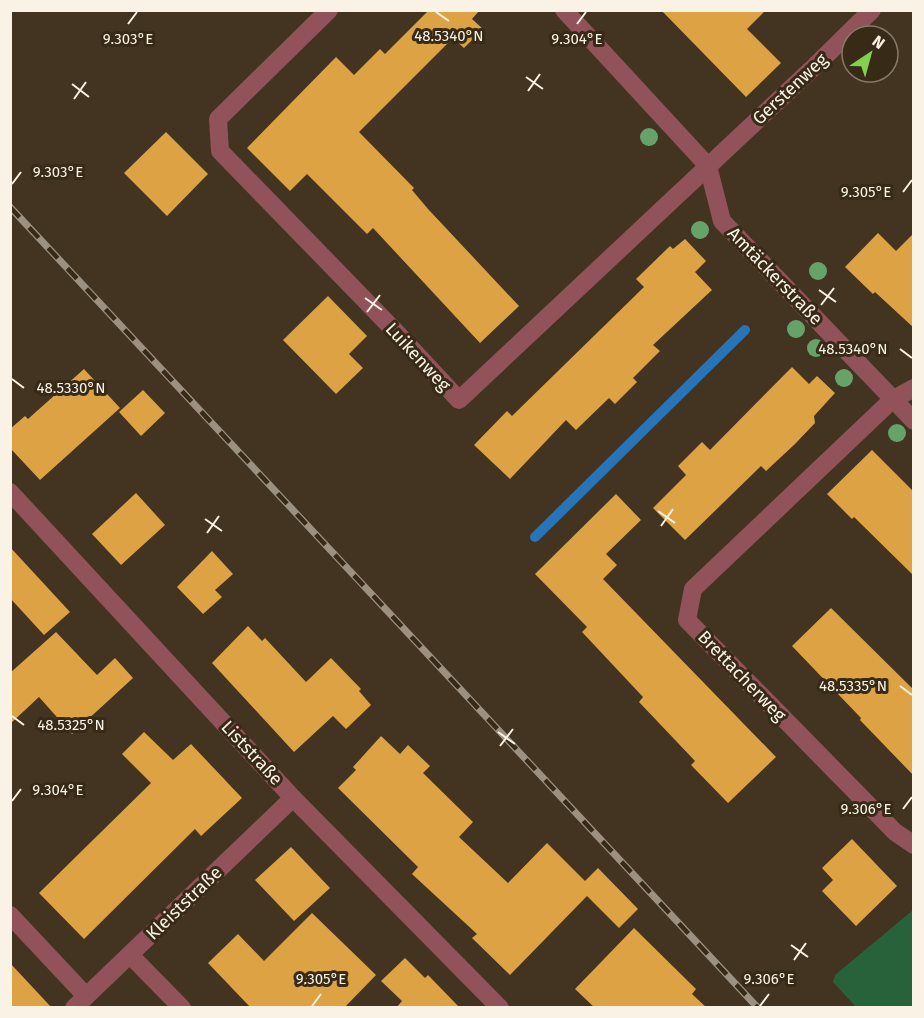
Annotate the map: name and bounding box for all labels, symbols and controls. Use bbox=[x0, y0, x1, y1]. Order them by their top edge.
north arrow bbox=[840, 24, 900, 84]
text: 48.5340°N bbox=[414, 27, 484, 45]
text: 9.303°E bbox=[103, 30, 153, 48]
text: 9.304°E bbox=[551, 30, 603, 48]
text: N bbox=[869, 31, 888, 53]
street label: Gerstenweg bbox=[748, 48, 833, 129]
text: 9.303°E bbox=[33, 163, 83, 181]
text: 9.305°E bbox=[841, 183, 891, 201]
street label: Amtäckerstraße bbox=[723, 222, 827, 330]
street label: Luikenweg bbox=[381, 318, 456, 396]
text: 48.5340°N bbox=[818, 340, 888, 358]
text: 48.5330°N bbox=[37, 379, 105, 397]
street label: Brettacherweg bbox=[693, 626, 791, 726]
text: 48.5335°N bbox=[819, 677, 887, 695]
text: 48.5325°N bbox=[37, 716, 105, 734]
street label: Liststraße bbox=[217, 716, 287, 790]
text: 9.304°E bbox=[32, 781, 84, 799]
text: 9.306°E bbox=[840, 800, 892, 818]
street label: Kleiststraße bbox=[141, 861, 227, 945]
text: 9.305°E bbox=[296, 970, 346, 988]
text: 9.306°E bbox=[743, 970, 795, 988]

